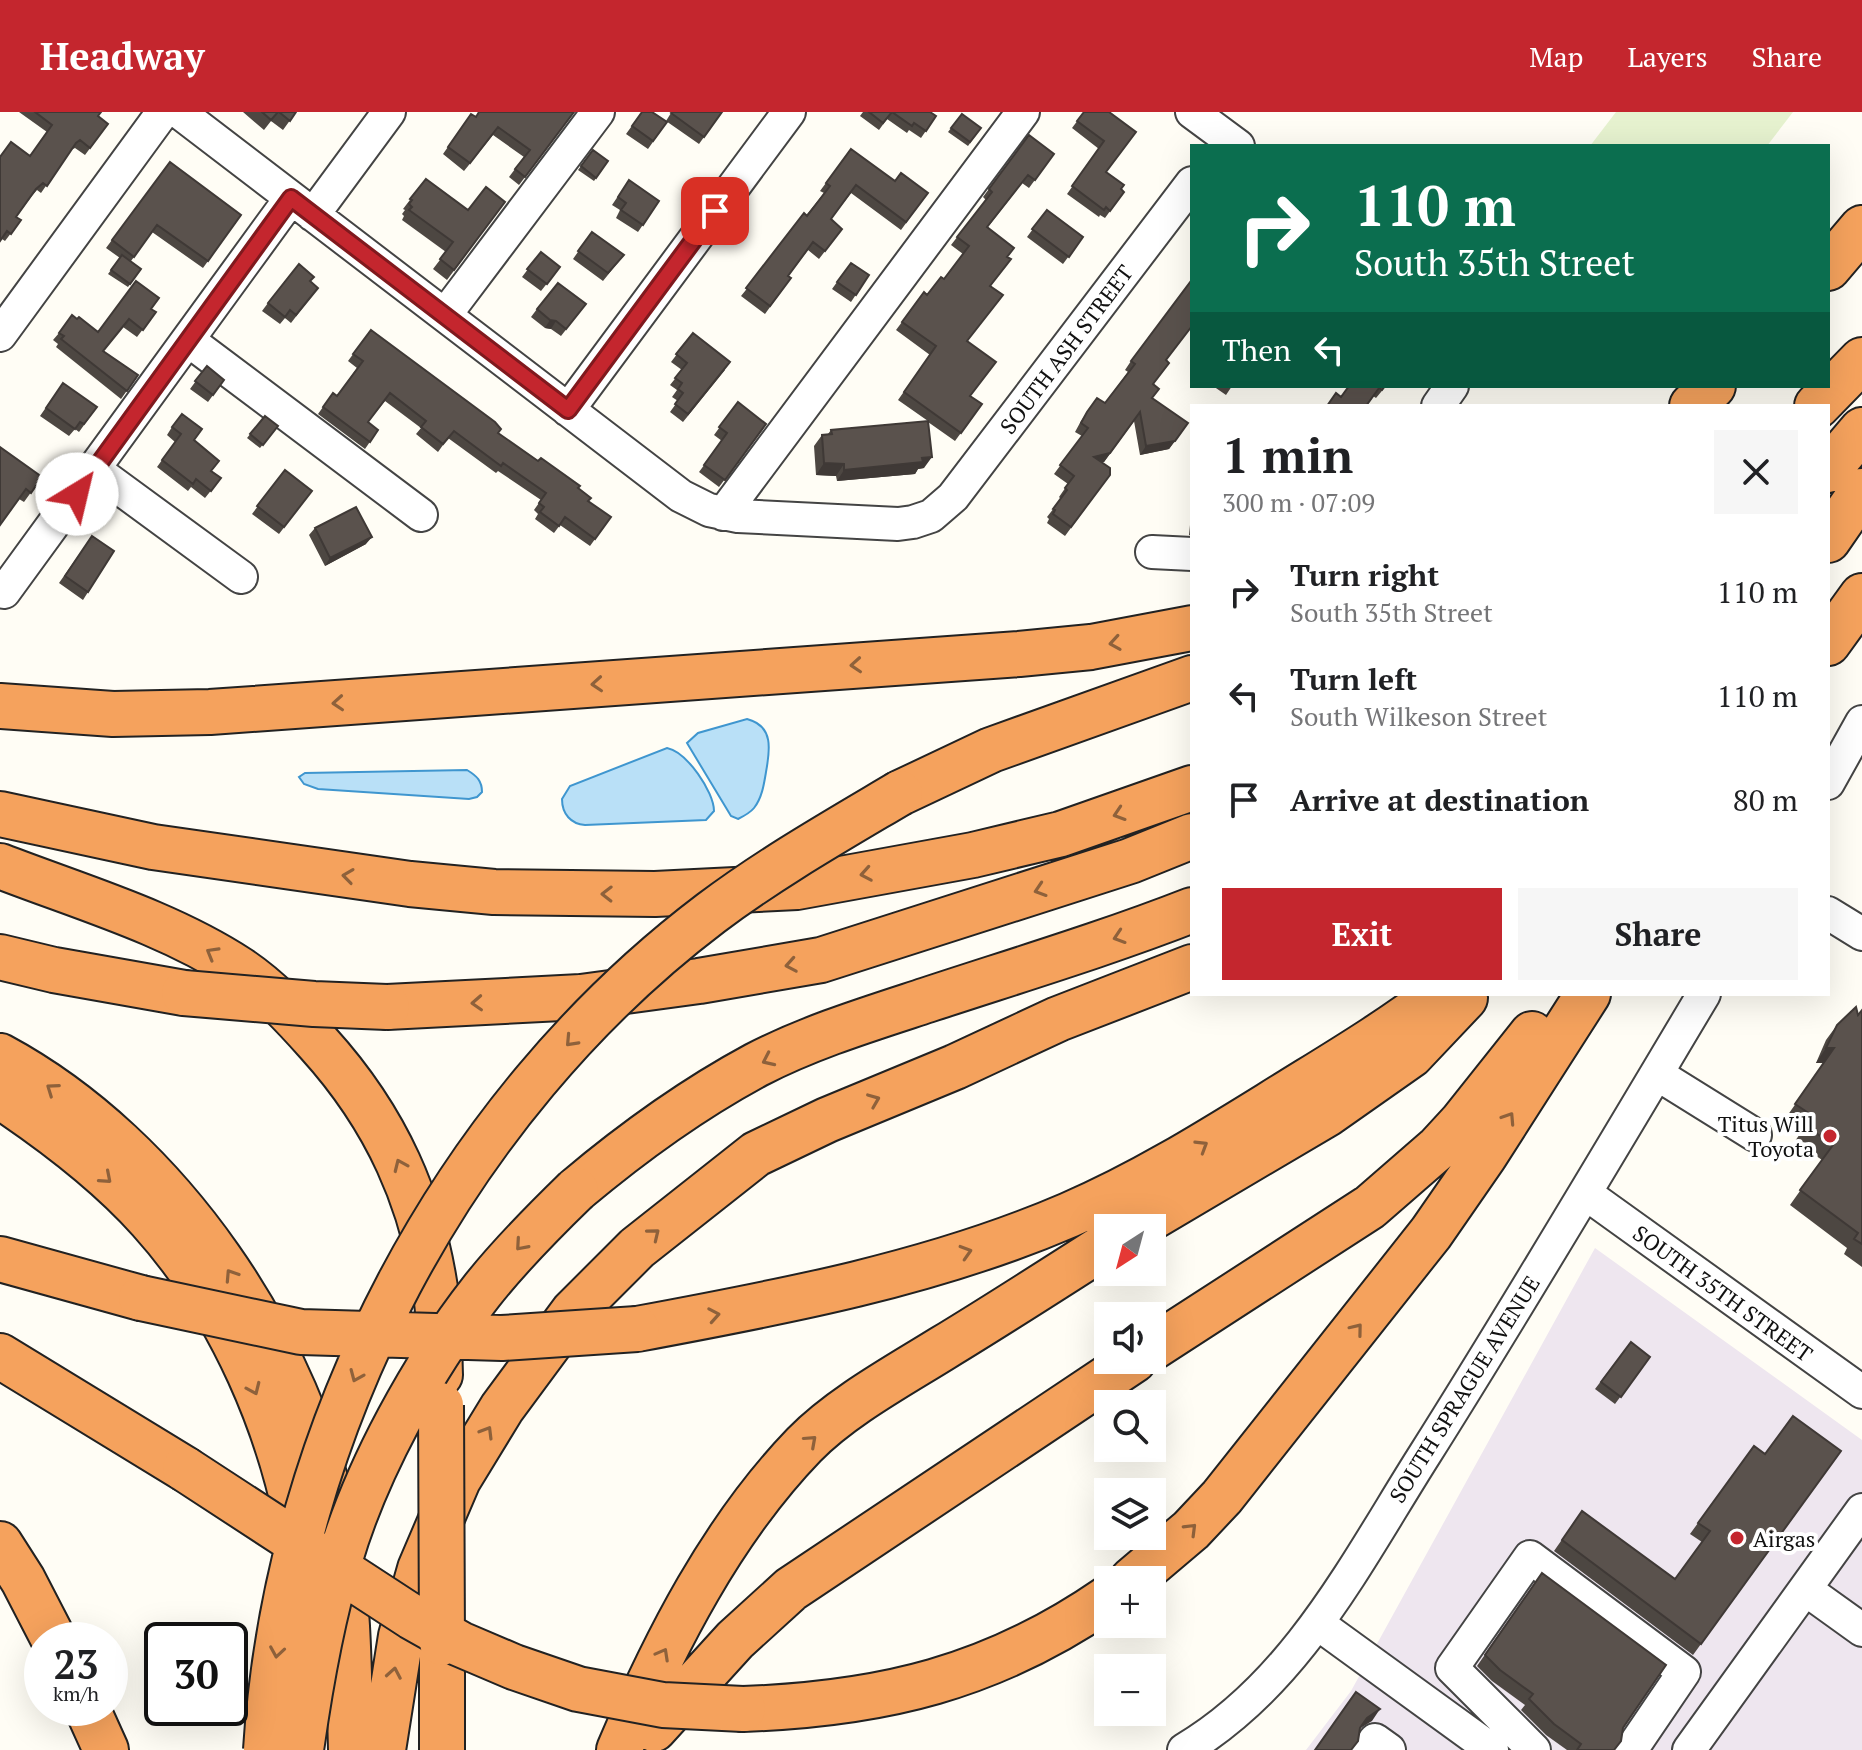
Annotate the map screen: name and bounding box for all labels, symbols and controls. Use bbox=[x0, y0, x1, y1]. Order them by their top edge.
text: Headway bbox=[40, 31, 205, 81]
text: Map bbox=[1529, 38, 1583, 75]
text: Layers bbox=[1627, 38, 1708, 75]
text: Share bbox=[1752, 38, 1822, 75]
text: 110 m bbox=[1354, 168, 1516, 242]
icon: right bbox=[1222, 176, 1326, 280]
pin bbox=[681, 177, 749, 245]
icon: arrive bbox=[693, 189, 737, 233]
text: South 35th Street bbox=[1354, 239, 1635, 286]
street label: SOUTH ASH STREET bbox=[993, 258, 1139, 439]
icon: left bbox=[1307, 328, 1351, 372]
text: Then bbox=[1222, 330, 1291, 370]
text: 1 min bbox=[1222, 423, 1353, 487]
button: close bbox=[1714, 430, 1798, 514]
position arrow bbox=[35, 452, 119, 536]
text: 300 m · 07:09 bbox=[1222, 485, 1375, 519]
text: Turn right bbox=[1290, 555, 1439, 595]
icon: right bbox=[1222, 570, 1266, 614]
text: 110 m bbox=[1717, 572, 1798, 612]
text: South 35th Street bbox=[1290, 595, 1493, 629]
one-way arrow bbox=[1109, 634, 1122, 651]
one-way arrow bbox=[850, 657, 863, 674]
text: Turn left bbox=[1290, 659, 1417, 699]
icon: left bbox=[1222, 674, 1266, 718]
one-way arrow bbox=[590, 675, 603, 692]
text: 110 m bbox=[1717, 676, 1798, 716]
one-way arrow bbox=[331, 694, 344, 711]
text: South Wilkeson Street bbox=[1290, 699, 1547, 733]
icon: arrive bbox=[1222, 778, 1266, 822]
text: Arrive at destination bbox=[1290, 780, 1589, 820]
text: 80 m bbox=[1733, 780, 1798, 820]
one-way arrow bbox=[1112, 805, 1126, 821]
one-way arrow bbox=[859, 865, 873, 882]
one-way arrow bbox=[341, 868, 354, 885]
one-way arrow bbox=[1033, 881, 1047, 897]
one-way arrow bbox=[600, 885, 613, 902]
button: Exit bbox=[1222, 888, 1502, 980]
button: Share bbox=[1518, 888, 1798, 980]
one-way arrow bbox=[1112, 928, 1126, 944]
one-way arrow bbox=[206, 947, 220, 963]
one-way arrow bbox=[784, 956, 798, 973]
one-way arrow bbox=[470, 994, 483, 1011]
one-way arrow bbox=[566, 1032, 580, 1047]
one-way arrow bbox=[762, 1050, 776, 1066]
one-way arrow bbox=[46, 1084, 60, 1099]
one-way arrow bbox=[866, 1094, 880, 1110]
place label: Titus Will Toyota bbox=[1718, 1109, 1814, 1163]
one-way arrow bbox=[1499, 1112, 1514, 1127]
marker: Titus Will Toyota bbox=[1821, 1127, 1839, 1145]
one-way arrow bbox=[1193, 1141, 1208, 1156]
one-way arrow bbox=[394, 1159, 410, 1173]
one-way arrow bbox=[97, 1168, 111, 1183]
north arrow bbox=[1094, 1214, 1166, 1286]
map controls bbox=[1094, 1214, 1166, 1726]
street label: SOUTH 35TH STREET bbox=[1628, 1218, 1819, 1368]
one-way arrow bbox=[645, 1229, 659, 1244]
one-way arrow bbox=[517, 1235, 531, 1250]
one-way arrow bbox=[958, 1245, 972, 1261]
one-way arrow bbox=[226, 1270, 241, 1284]
street label: SOUTH SPRAGUE AVENUE bbox=[1382, 1270, 1546, 1508]
button: sound bbox=[1094, 1302, 1166, 1374]
one-way arrow bbox=[707, 1307, 720, 1324]
one-way arrow bbox=[1347, 1324, 1362, 1338]
one-way arrow bbox=[349, 1368, 366, 1382]
one-way arrow bbox=[244, 1380, 260, 1395]
button: search bbox=[1094, 1390, 1166, 1462]
one-way arrow bbox=[477, 1426, 493, 1441]
one-way arrow bbox=[801, 1436, 816, 1451]
button: layers bbox=[1094, 1478, 1166, 1550]
one-way arrow bbox=[1182, 1524, 1196, 1538]
place label: Airgas bbox=[1753, 1524, 1815, 1553]
marker: Airgas bbox=[1728, 1529, 1746, 1547]
button: + bbox=[1094, 1566, 1166, 1638]
speed limit sign: 30 bbox=[144, 1622, 248, 1726]
text: 23 bbox=[53, 1637, 99, 1690]
one-way arrow bbox=[269, 1646, 286, 1659]
one-way arrow bbox=[654, 1647, 669, 1662]
button: − bbox=[1094, 1654, 1166, 1726]
one-way arrow bbox=[384, 1666, 401, 1680]
text: km/h bbox=[53, 1680, 99, 1707]

